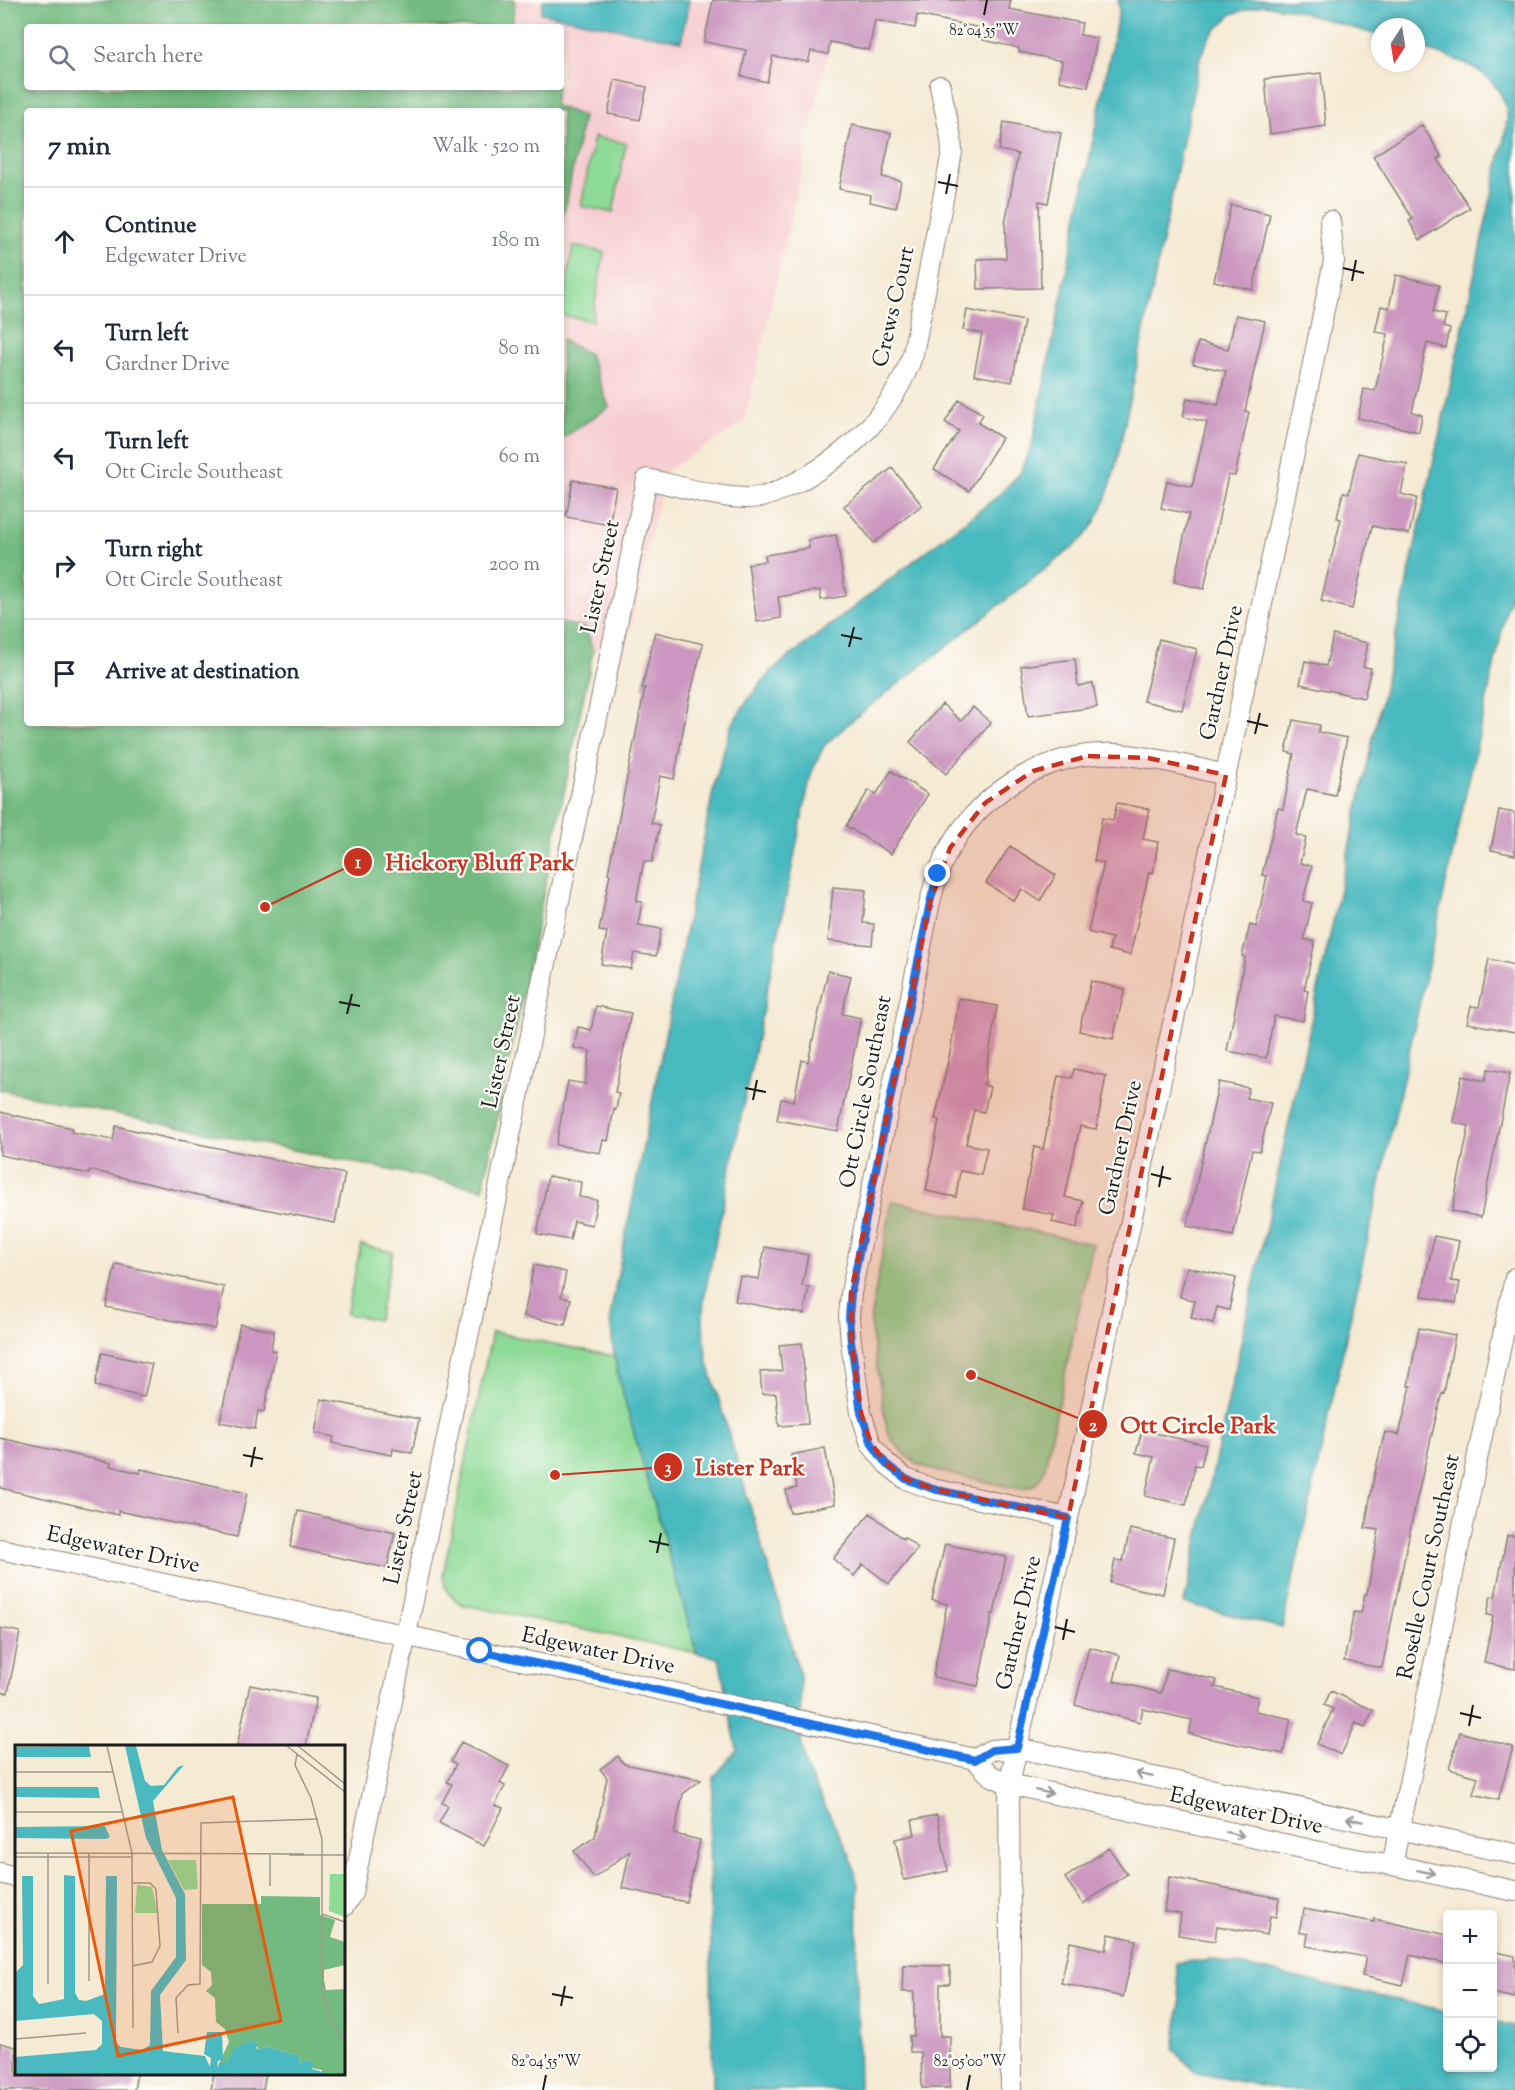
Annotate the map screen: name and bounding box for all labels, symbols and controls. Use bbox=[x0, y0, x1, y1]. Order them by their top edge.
north arrow bbox=[1371, 18, 1425, 72]
text: 82°04'55"W bbox=[949, 21, 1019, 42]
search box bbox=[24, 24, 564, 90]
icon: search bbox=[45, 41, 78, 74]
text: Search here bbox=[93, 41, 203, 73]
text: 7 min bbox=[48, 129, 111, 166]
text: Walk · 520 m bbox=[432, 133, 540, 162]
text: Continue bbox=[105, 211, 196, 243]
icon: ahead bbox=[48, 225, 81, 258]
text: 180 m bbox=[492, 227, 540, 256]
text: Edgewater Drive bbox=[105, 243, 247, 272]
street label: Crews Court bbox=[866, 243, 925, 371]
text: Turn left bbox=[105, 319, 188, 351]
icon: left bbox=[48, 333, 81, 366]
text: 80 m bbox=[499, 335, 540, 364]
text: Gardner Drive bbox=[105, 351, 230, 380]
text: Turn left bbox=[105, 427, 188, 459]
icon: left bbox=[48, 441, 81, 474]
text: 60 m bbox=[499, 443, 540, 472]
text: Ott Circle Southeast bbox=[105, 459, 283, 488]
street label: Lister Street bbox=[574, 517, 630, 637]
text: Turn right bbox=[105, 535, 202, 567]
icon: right bbox=[48, 549, 81, 582]
text: 200 m bbox=[489, 551, 540, 580]
text: Ott Circle Southeast bbox=[105, 567, 283, 596]
street label: Gardner Drive bbox=[1193, 602, 1253, 744]
icon: arrive bbox=[48, 657, 81, 690]
text: Arrive at destination bbox=[105, 657, 300, 689]
callout: Hickory Bluff Park bbox=[343, 841, 586, 883]
text: Hickory Bluff Park bbox=[385, 847, 575, 881]
text: 1 bbox=[355, 851, 362, 877]
route end bbox=[924, 860, 950, 886]
street label: Lister Street bbox=[475, 992, 531, 1112]
street label: Ott Circle Southeast bbox=[833, 992, 901, 1191]
street label: Gardner Drive bbox=[1092, 1077, 1152, 1219]
callout: Ott Circle Park bbox=[1078, 1403, 1288, 1445]
text: Ott Circle Park bbox=[1120, 1410, 1277, 1444]
text: 2 bbox=[1089, 1414, 1098, 1440]
callout: Lister Park bbox=[653, 1446, 818, 1488]
street label: Roselle Court Southeast bbox=[1390, 1451, 1470, 1683]
text: Lister Park bbox=[695, 1452, 806, 1486]
text: 3 bbox=[664, 1456, 672, 1482]
street label: Lister Street bbox=[377, 1468, 433, 1588]
street label: Edgewater Drive bbox=[43, 1519, 203, 1583]
street label: Gardner Drive bbox=[989, 1552, 1051, 1694]
street label: Edgewater Drive bbox=[518, 1620, 678, 1684]
route start bbox=[466, 1637, 492, 1663]
inset map bbox=[15, 1745, 345, 2075]
one-way arrow bbox=[1135, 1768, 1154, 1780]
street label: Edgewater Drive bbox=[1166, 1780, 1326, 1844]
one-way arrow bbox=[1034, 1787, 1054, 1798]
one-way arrow bbox=[1346, 1813, 1365, 1825]
one-way arrow bbox=[1225, 1829, 1244, 1840]
one-way arrow bbox=[1416, 1867, 1435, 1879]
map controls bbox=[1443, 1910, 1497, 2072]
button: + bbox=[1443, 1910, 1497, 1964]
button: − bbox=[1443, 1964, 1497, 2018]
button: locate bbox=[1443, 2018, 1497, 2072]
text: 82°04'55"W bbox=[511, 2052, 581, 2073]
text: 82°05'00"W bbox=[934, 2052, 1007, 2073]

